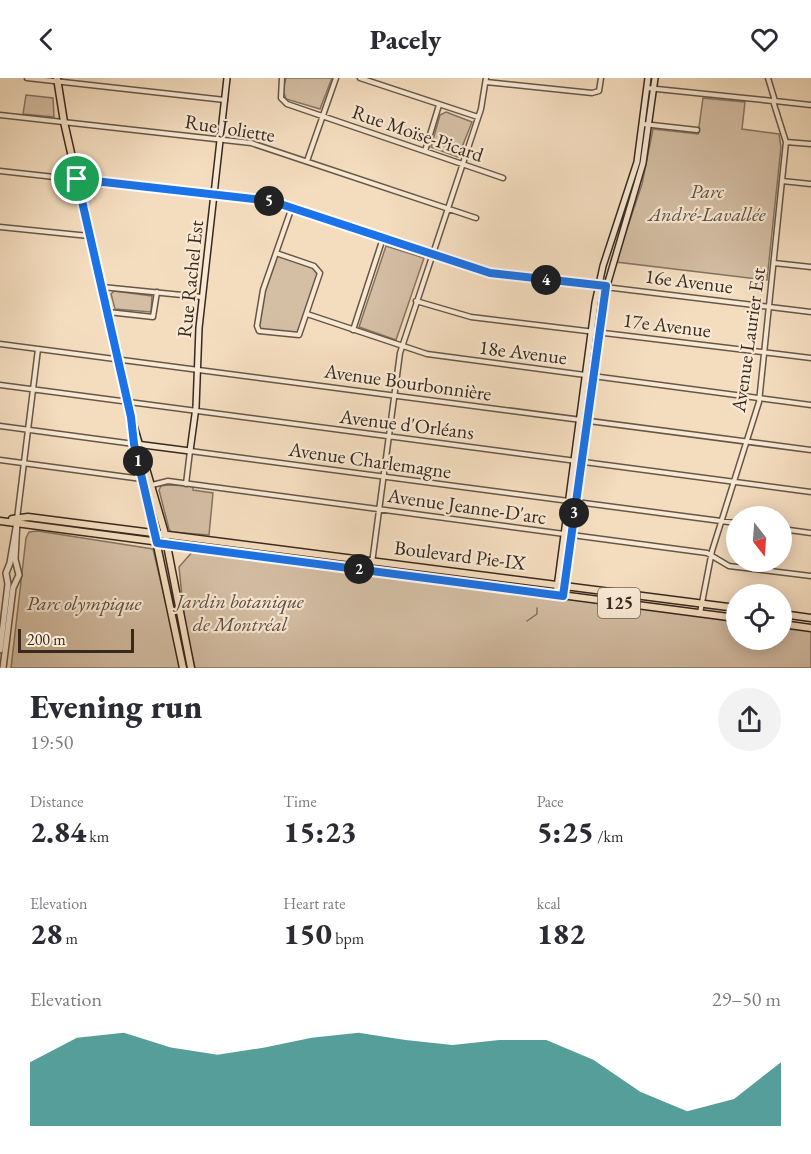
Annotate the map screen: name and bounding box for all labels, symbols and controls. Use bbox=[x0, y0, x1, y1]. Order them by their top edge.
text: Pacely bbox=[370, 22, 441, 57]
icon: back bbox=[30, 23, 63, 56]
icon: heart bbox=[748, 23, 781, 56]
street label: Rue Moïse-Picard bbox=[349, 98, 488, 168]
street label: Rue Joliette bbox=[183, 108, 277, 148]
pin bbox=[51, 153, 102, 204]
icon: arrive bbox=[60, 162, 93, 195]
park label: Parc André-Lavallée bbox=[646, 178, 766, 227]
pin: 5 bbox=[254, 186, 284, 216]
text: 5 bbox=[265, 190, 273, 211]
street label: Rue Rachel Est bbox=[171, 218, 209, 339]
street label: 16e Avenue bbox=[644, 263, 735, 299]
pin: 4 bbox=[531, 265, 561, 295]
street label: Avenue Laurier Est bbox=[725, 265, 771, 415]
text: 4 bbox=[542, 269, 550, 290]
street label: 17e Avenue bbox=[622, 307, 713, 343]
street label: 18e Avenue bbox=[478, 334, 569, 370]
street label: Avenue Bourbonnière bbox=[322, 357, 494, 407]
street label: Avenue d'Orléans bbox=[337, 403, 476, 445]
street label: Avenue Charlemagne bbox=[286, 436, 453, 484]
pin: 1 bbox=[123, 446, 153, 476]
text: 1 bbox=[134, 450, 142, 471]
street label: Avenue Jeanne-D'arc bbox=[385, 482, 548, 530]
pin: 3 bbox=[559, 498, 589, 528]
text: 3 bbox=[570, 502, 578, 523]
north arrow bbox=[726, 506, 792, 572]
map controls bbox=[726, 506, 792, 650]
street label: Boulevard Pie-IX bbox=[393, 534, 527, 576]
pin: 2 bbox=[344, 554, 374, 584]
text: 2 bbox=[355, 558, 363, 579]
button: locate bbox=[726, 584, 792, 650]
park label: Jardin botanique de Montréal bbox=[172, 588, 304, 637]
road number: 125 bbox=[598, 588, 640, 618]
park label: Parc olympique bbox=[27, 590, 142, 617]
scale bar bbox=[18, 626, 134, 654]
text: 200 m bbox=[27, 629, 66, 650]
text: Evening run bbox=[30, 685, 202, 728]
button: share bbox=[718, 688, 781, 751]
text: 19:50 bbox=[30, 729, 73, 755]
text: Distance bbox=[30, 791, 83, 812]
text: Time bbox=[283, 791, 317, 812]
text: Pace bbox=[537, 791, 564, 812]
text: 2.84 bbox=[30, 812, 86, 851]
text: 15:23 bbox=[283, 812, 357, 851]
text: 5:25 bbox=[537, 812, 594, 851]
text: km bbox=[86, 826, 109, 847]
text: /km bbox=[594, 826, 623, 847]
text: Elevation bbox=[30, 893, 88, 914]
text: Heart rate bbox=[283, 893, 345, 914]
text: kcal bbox=[537, 893, 561, 914]
text: 28 bbox=[30, 914, 62, 953]
text: 150 bbox=[283, 914, 332, 953]
text: 182 bbox=[537, 914, 585, 953]
text: m bbox=[62, 928, 78, 949]
text: bpm bbox=[332, 928, 364, 949]
text: Elevation bbox=[30, 986, 102, 1012]
text: 29–50 m bbox=[712, 986, 781, 1012]

